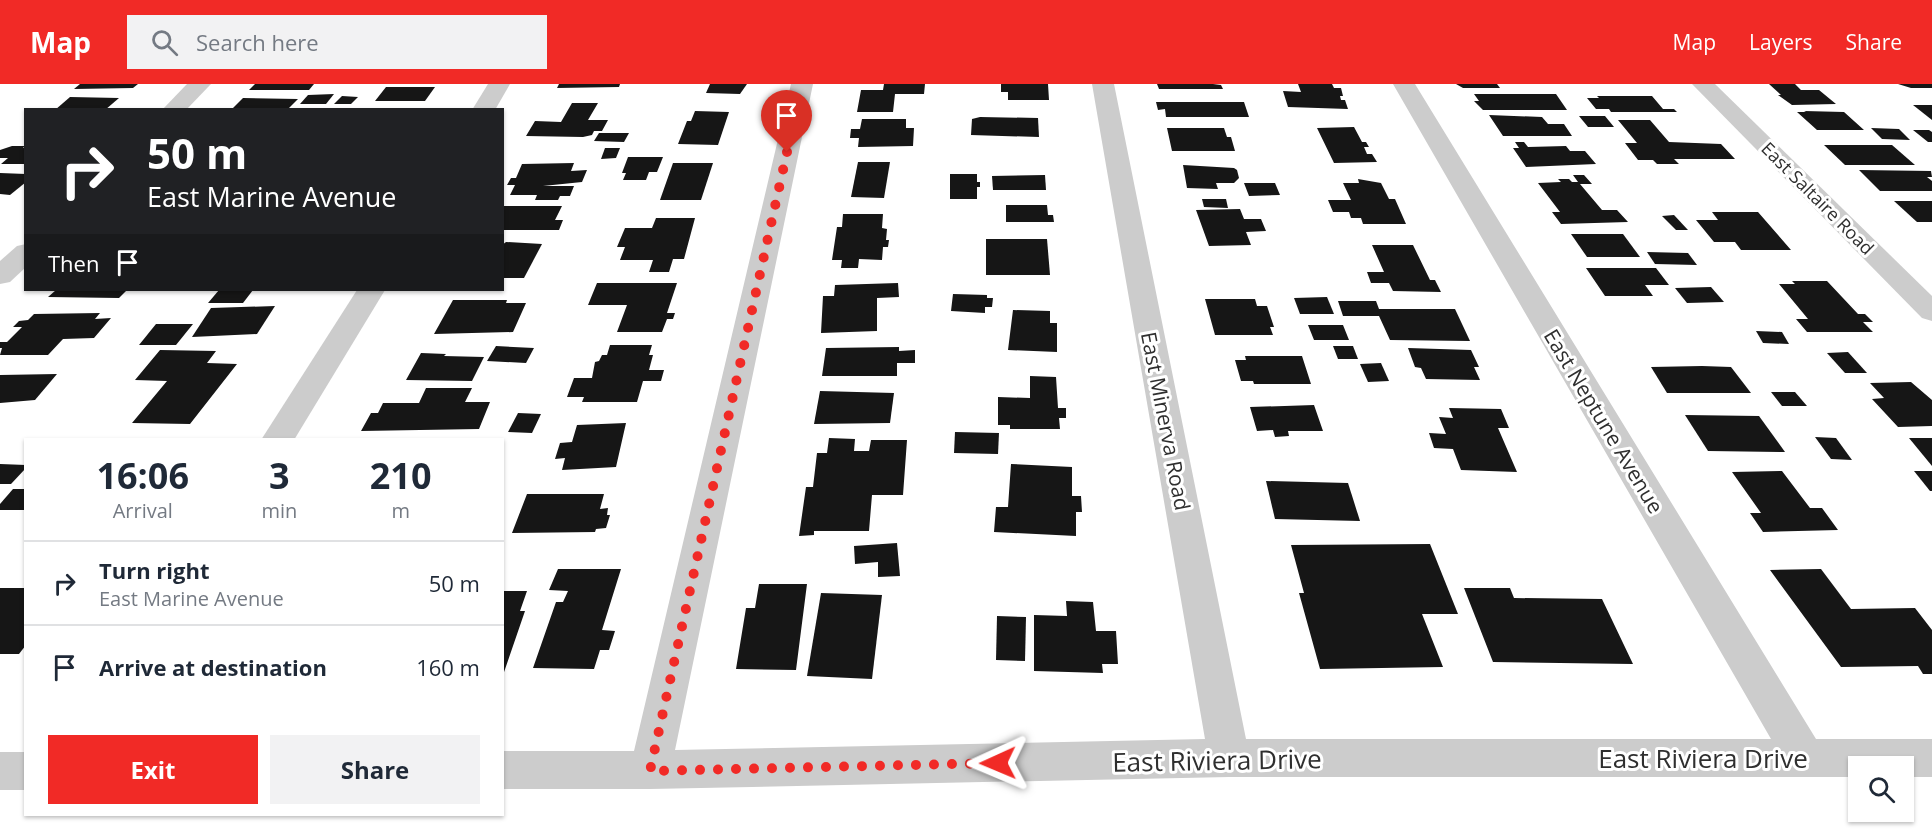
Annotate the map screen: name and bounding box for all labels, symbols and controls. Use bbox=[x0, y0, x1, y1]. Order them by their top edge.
search box bbox=[127, 15, 547, 69]
text: Map bbox=[30, 23, 91, 61]
icon: search bbox=[148, 26, 181, 59]
text: Search here bbox=[196, 27, 319, 57]
text: Map bbox=[1673, 28, 1716, 56]
text: Layers bbox=[1749, 28, 1813, 56]
text: Share bbox=[1846, 28, 1902, 56]
pin bbox=[761, 90, 812, 152]
icon: arrive bbox=[770, 99, 803, 132]
text: 50 m bbox=[147, 124, 247, 181]
icon: right bbox=[48, 132, 126, 210]
street label: East Saltaire Road bbox=[1756, 136, 1880, 260]
text: East Marine Avenue bbox=[147, 178, 396, 215]
icon: arrive bbox=[111, 246, 144, 279]
text: Then bbox=[48, 248, 99, 278]
street label: East Neptune Avenue bbox=[1538, 324, 1670, 518]
street label: East Minerva Road bbox=[1135, 329, 1197, 513]
text: 16:06 bbox=[96, 451, 189, 500]
text: 3 bbox=[269, 451, 290, 500]
text: 210 bbox=[370, 451, 432, 500]
text: Arrival bbox=[113, 497, 173, 524]
text: min bbox=[261, 497, 297, 524]
text: m bbox=[391, 497, 410, 524]
text: Turn right bbox=[99, 555, 210, 585]
icon: right bbox=[48, 567, 81, 600]
text: 50 m bbox=[429, 568, 480, 598]
text: East Marine Avenue bbox=[99, 585, 284, 612]
icon: arrive bbox=[48, 651, 81, 684]
text: Arrive at destination bbox=[99, 652, 327, 682]
text: 160 m bbox=[416, 652, 480, 682]
position arrow bbox=[966, 731, 1030, 795]
button: Exit bbox=[48, 735, 258, 804]
button: Share bbox=[270, 735, 480, 804]
street label: East Riviera Drive bbox=[1112, 740, 1322, 780]
street label: East Riviera Drive bbox=[1598, 740, 1808, 776]
map controls bbox=[1848, 756, 1914, 822]
button: search bbox=[1848, 756, 1914, 822]

